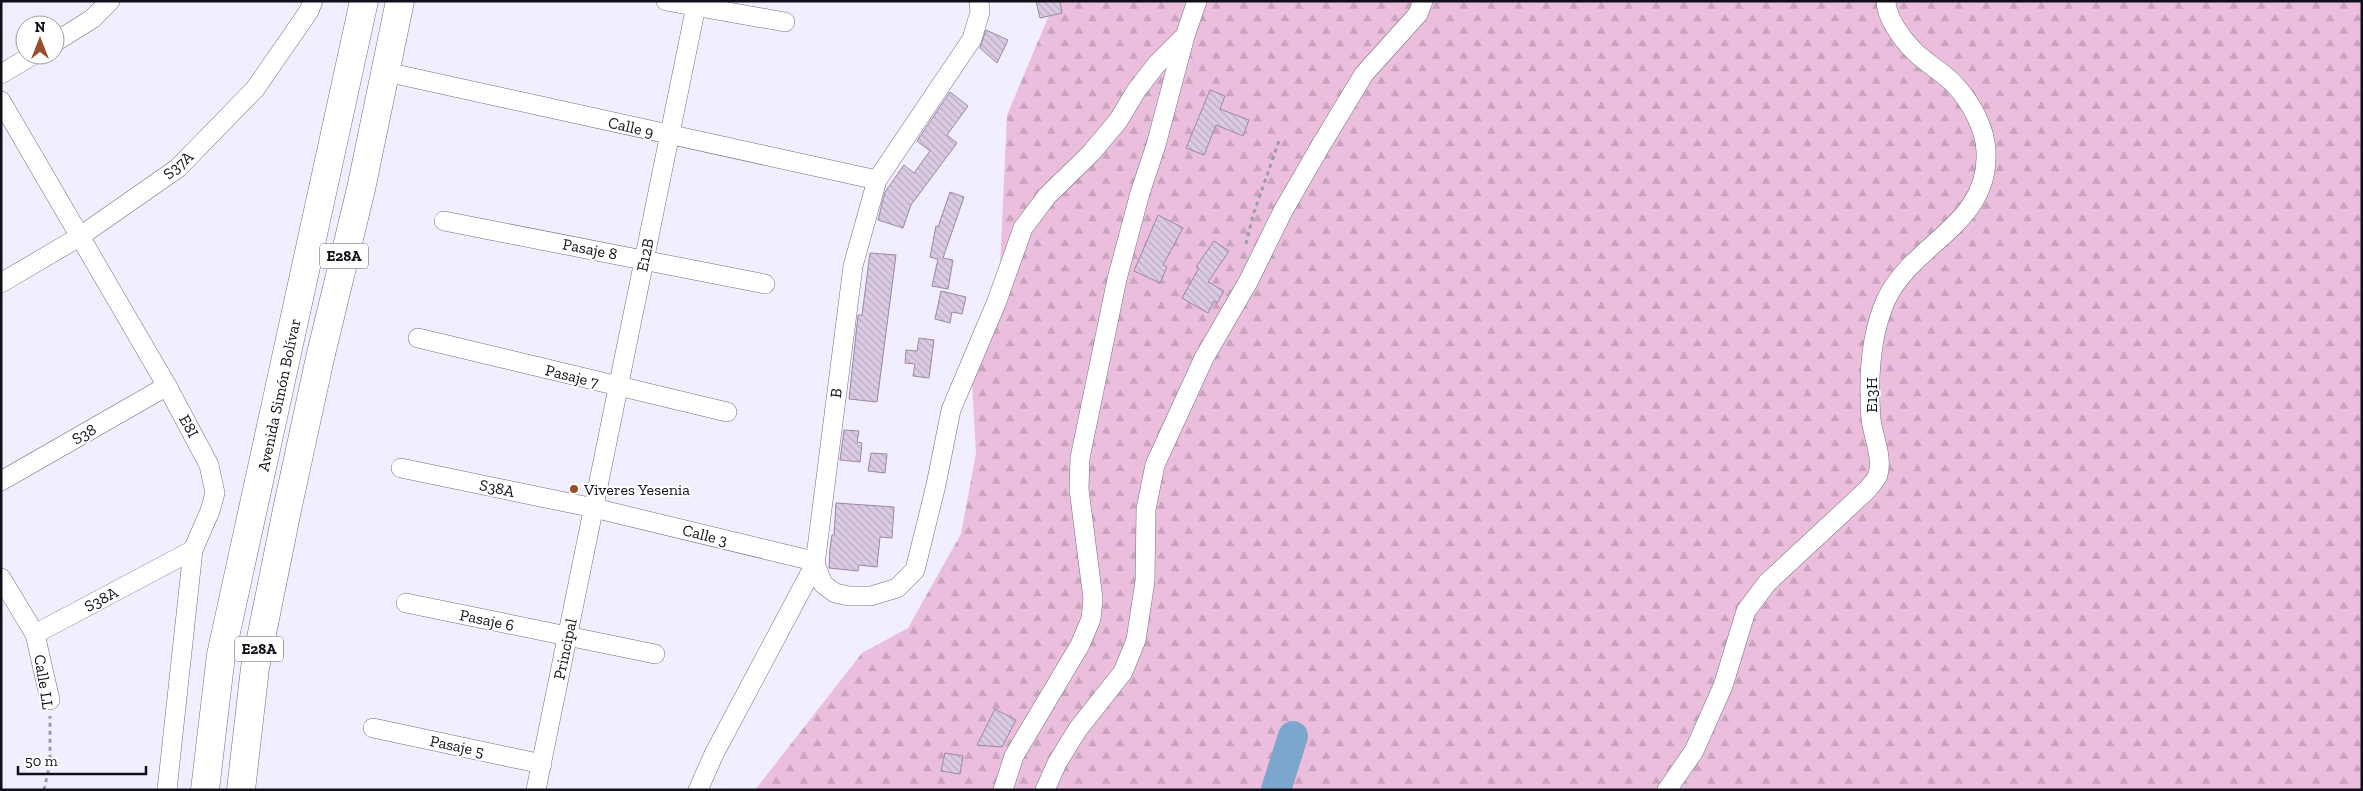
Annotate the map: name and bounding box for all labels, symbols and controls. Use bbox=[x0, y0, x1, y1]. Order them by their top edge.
north arrow bbox=[15, 15, 65, 65]
text: N bbox=[35, 19, 46, 36]
street label: Calle 9 bbox=[606, 113, 656, 141]
street label: S37A bbox=[159, 146, 197, 183]
street label: Pasaje 8 bbox=[561, 234, 619, 264]
street label: E12B bbox=[632, 236, 658, 273]
road number: E28A bbox=[320, 244, 368, 268]
street label: Avenida Simón Bolívar bbox=[254, 317, 305, 473]
street label: Pasaje 7 bbox=[543, 360, 601, 392]
street label: E13H bbox=[1862, 377, 1881, 413]
street label: B bbox=[826, 387, 846, 399]
street label: E8I bbox=[175, 411, 203, 441]
street label: S38 bbox=[68, 420, 100, 448]
street label: S38A bbox=[478, 475, 517, 501]
place label: Viveres Yesenia bbox=[583, 480, 690, 499]
marker: Viveres Yesenia bbox=[568, 483, 580, 495]
street label: Calle 3 bbox=[681, 520, 730, 550]
street label: S38A bbox=[81, 582, 122, 616]
street label: Pasaje 6 bbox=[458, 605, 516, 635]
street label: Principal bbox=[549, 617, 581, 681]
road number: E28A bbox=[235, 636, 283, 662]
street label: Calle LL bbox=[30, 653, 58, 711]
street label: Pasaje 5 bbox=[428, 731, 486, 761]
scale bar bbox=[18, 744, 145, 776]
text: 50 m bbox=[25, 752, 58, 770]

